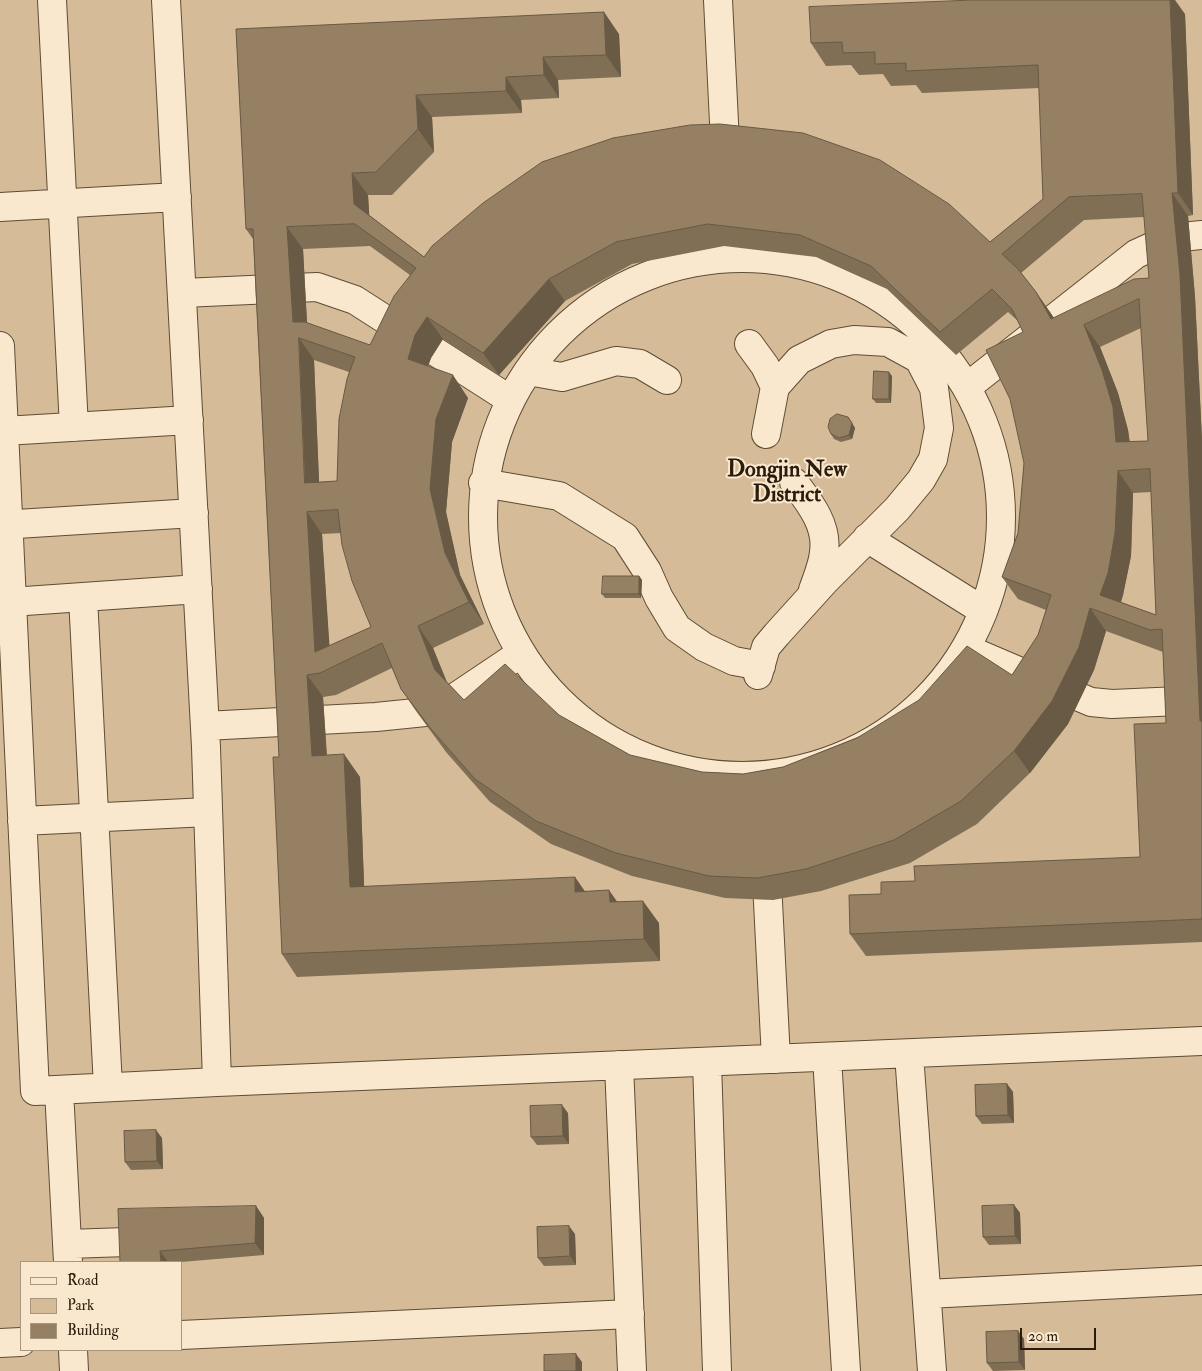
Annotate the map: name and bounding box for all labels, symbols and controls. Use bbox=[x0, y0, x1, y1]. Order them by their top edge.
district label: Dongjin New District bbox=[727, 458, 847, 510]
legend bbox=[20, 1261, 182, 1351]
text: Road bbox=[67, 1271, 98, 1290]
text: Park bbox=[67, 1296, 94, 1315]
scale bar bbox=[1022, 1318, 1098, 1350]
text: Building bbox=[67, 1321, 119, 1340]
text: 20 m bbox=[1028, 1327, 1058, 1346]

